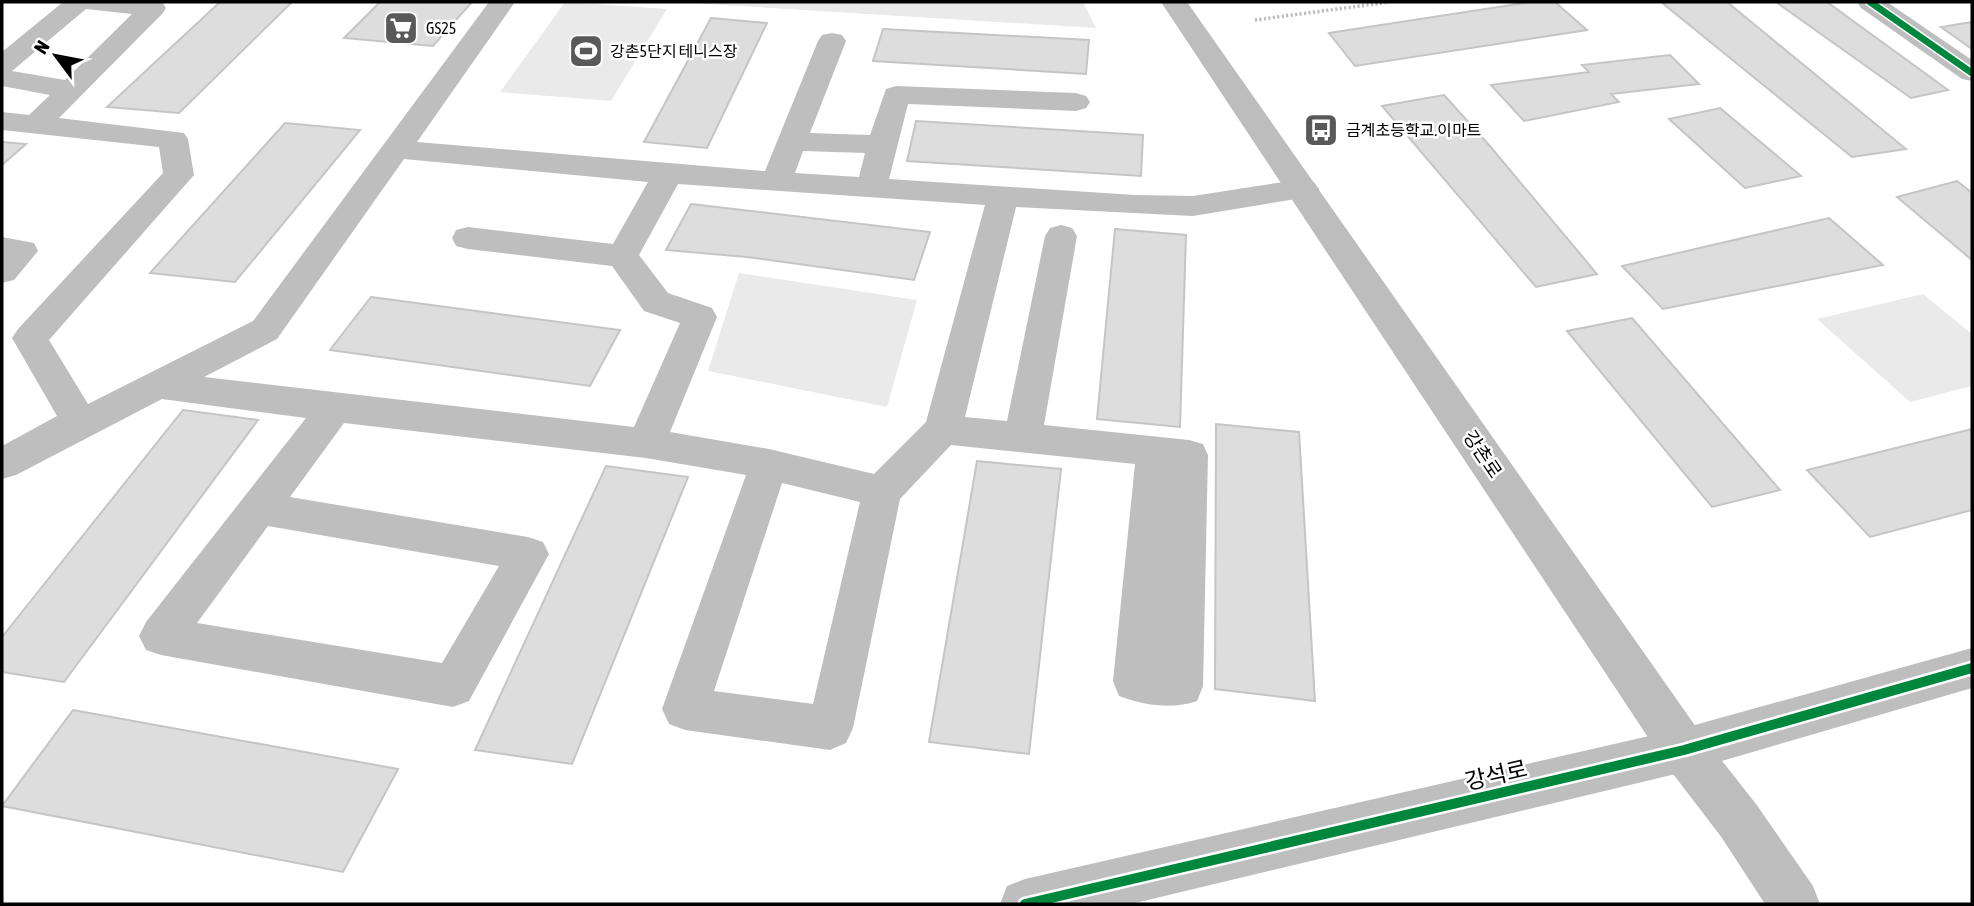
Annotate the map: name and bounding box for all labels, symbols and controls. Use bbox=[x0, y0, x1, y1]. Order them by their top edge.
supermarket icon: GS25 bbox=[382, 9, 420, 47]
place label: GS25 bbox=[426, 19, 456, 37]
north arrow bbox=[21, 21, 91, 91]
sports icon: 강촌5단지 테니스장 bbox=[567, 32, 605, 70]
text: N bbox=[29, 36, 54, 58]
place label: 강촌5단지 테니스장 bbox=[610, 42, 738, 60]
bus stop icon: 금계초등학교.이마트 bbox=[1302, 111, 1340, 149]
place label: 금계초등학교.이마트 bbox=[1346, 121, 1481, 139]
street label: 강촌로 bbox=[1459, 426, 1507, 482]
street label: 강석로 bbox=[1462, 755, 1530, 795]

